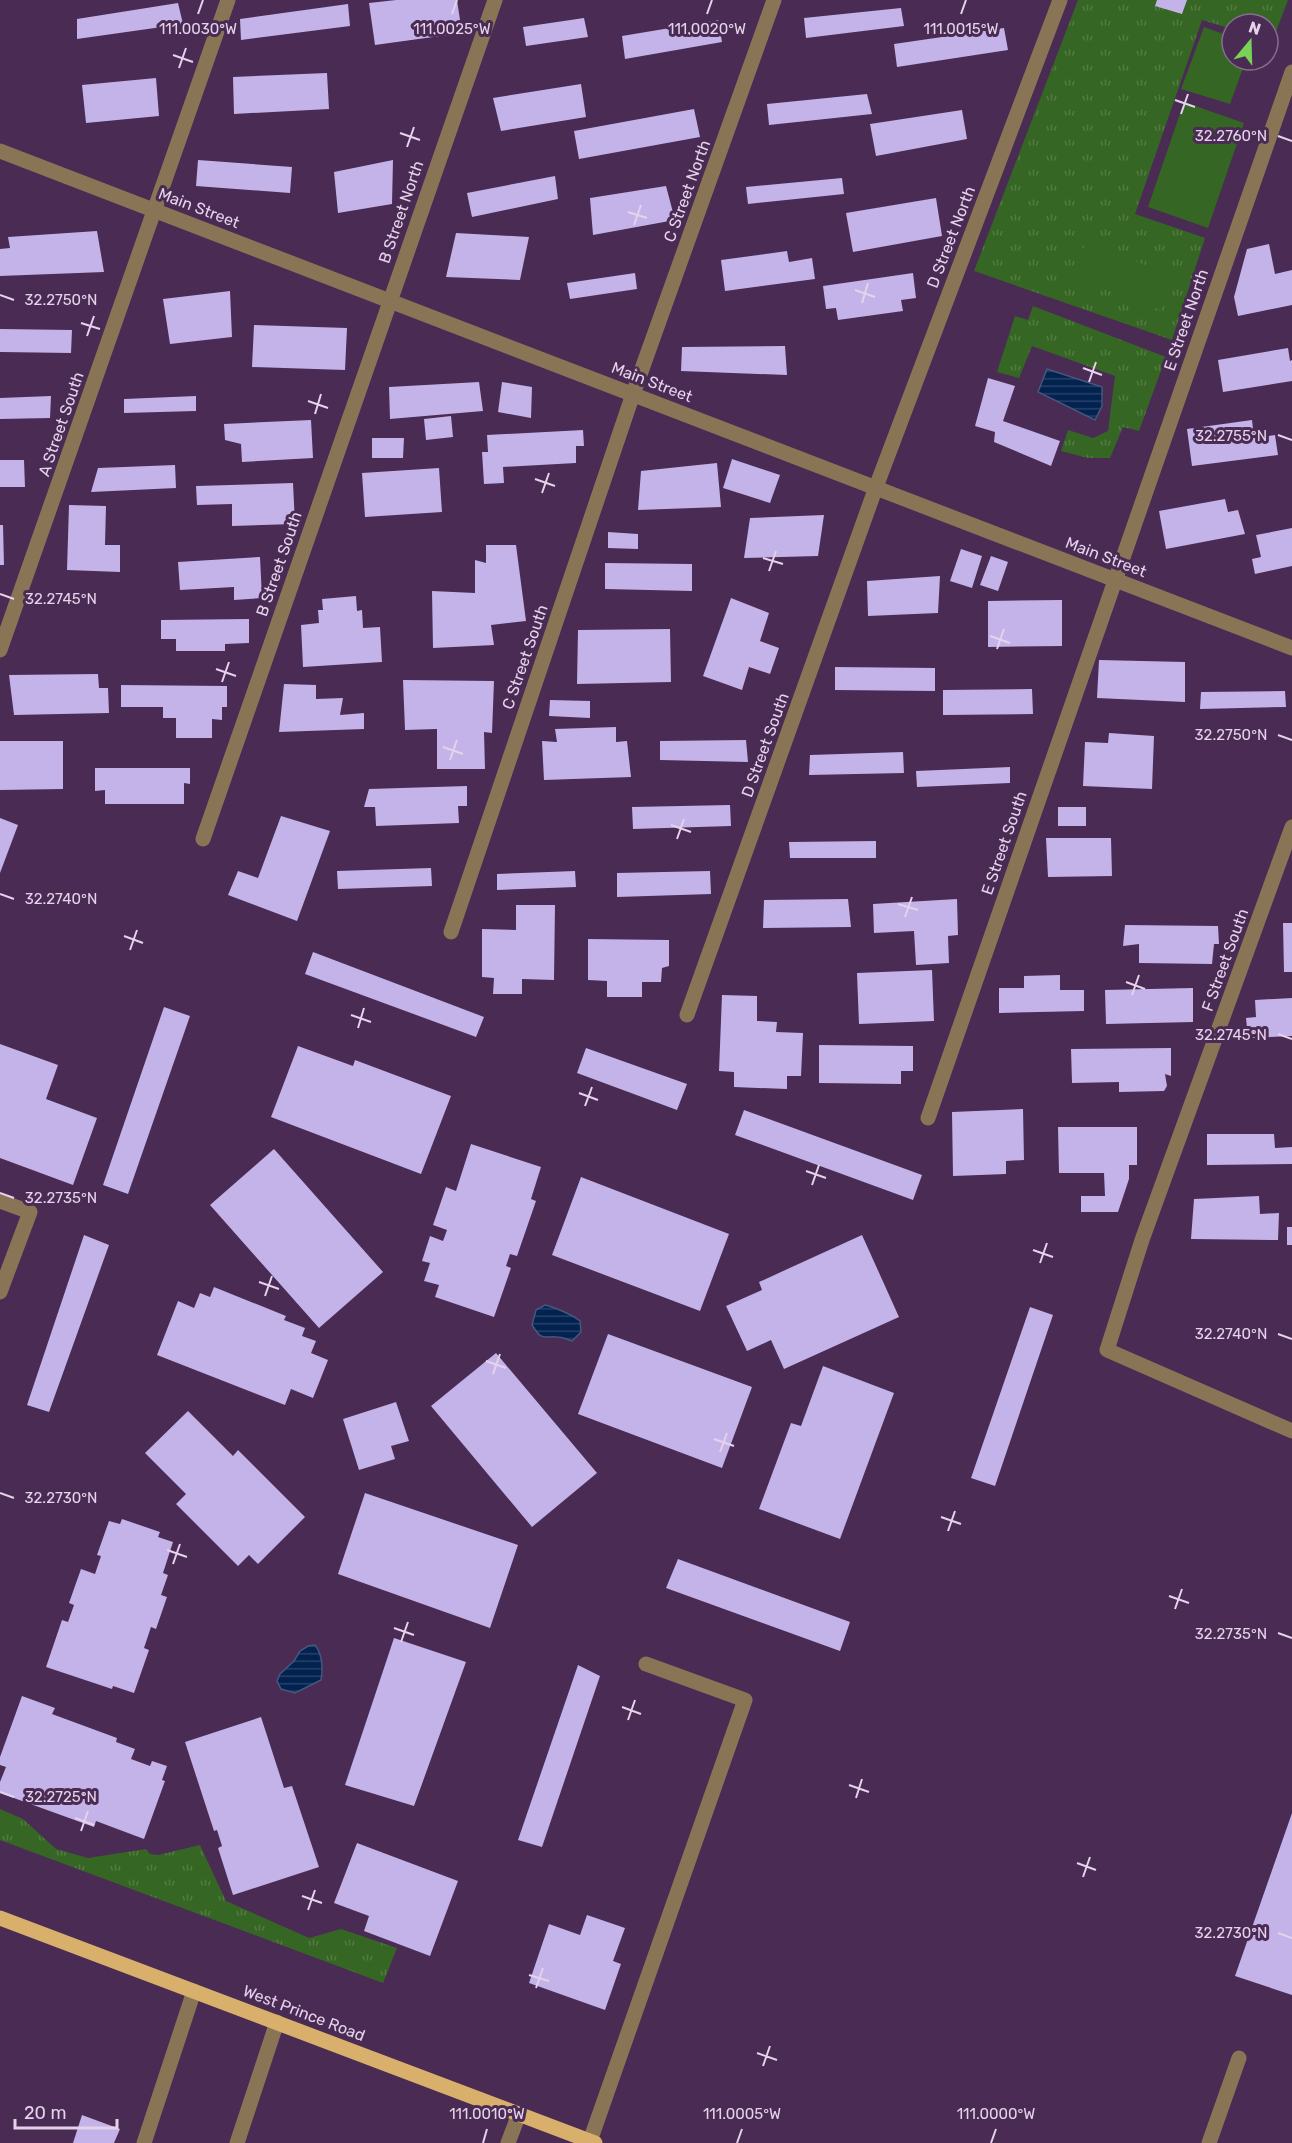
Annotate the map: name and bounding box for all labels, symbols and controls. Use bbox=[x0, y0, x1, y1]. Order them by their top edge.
north arrow bbox=[1220, 12, 1280, 72]
text: N bbox=[1246, 17, 1263, 39]
text: 111.0030°W bbox=[159, 20, 237, 38]
text: 111.0025°W bbox=[413, 20, 491, 38]
text: 111.0020°W bbox=[668, 20, 746, 38]
text: 111.0015°W bbox=[923, 20, 999, 38]
text: 32.2760°N bbox=[1195, 127, 1267, 145]
street label: C Street North bbox=[660, 137, 714, 245]
street label: B Street North bbox=[375, 158, 427, 266]
street label: D Street North bbox=[923, 183, 979, 291]
street label: Main Street bbox=[156, 184, 242, 232]
street label: E Street North bbox=[1160, 267, 1212, 373]
text: 32.2750°N bbox=[25, 291, 97, 309]
street label: Main Street bbox=[609, 358, 695, 406]
street label: A Street South bbox=[34, 369, 88, 479]
text: 32.2755°N bbox=[1195, 427, 1267, 445]
street label: B Street South bbox=[252, 509, 306, 619]
street label: Main Street bbox=[1063, 533, 1149, 581]
text: 32.2745°N bbox=[25, 590, 97, 608]
street label: C Street South bbox=[498, 602, 552, 712]
street label: D Street South bbox=[737, 690, 793, 800]
text: 32.2750°N bbox=[1195, 726, 1267, 744]
street label: E Street South bbox=[977, 789, 1031, 897]
text: 32.2740°N bbox=[25, 890, 97, 908]
street label: F Street South bbox=[1198, 906, 1252, 1014]
text: 32.2745°N bbox=[1195, 1026, 1267, 1044]
text: 32.2735°N bbox=[25, 1189, 97, 1207]
text: 32.2740°N bbox=[1195, 1325, 1267, 1343]
text: 32.2730°N bbox=[25, 1489, 97, 1507]
text: 32.2735°N bbox=[1195, 1625, 1267, 1643]
text: 32.2725°N bbox=[25, 1788, 97, 1806]
text: 32.2730°N bbox=[1195, 1924, 1267, 1942]
street label: West Prince Road bbox=[240, 1981, 368, 2045]
scale bar bbox=[15, 2092, 117, 2130]
text: 20 m bbox=[24, 2102, 66, 2124]
text: 111.0010°W bbox=[449, 2105, 525, 2123]
text: 111.0005°W bbox=[703, 2105, 781, 2123]
text: 111.0000°W bbox=[957, 2105, 1035, 2123]

